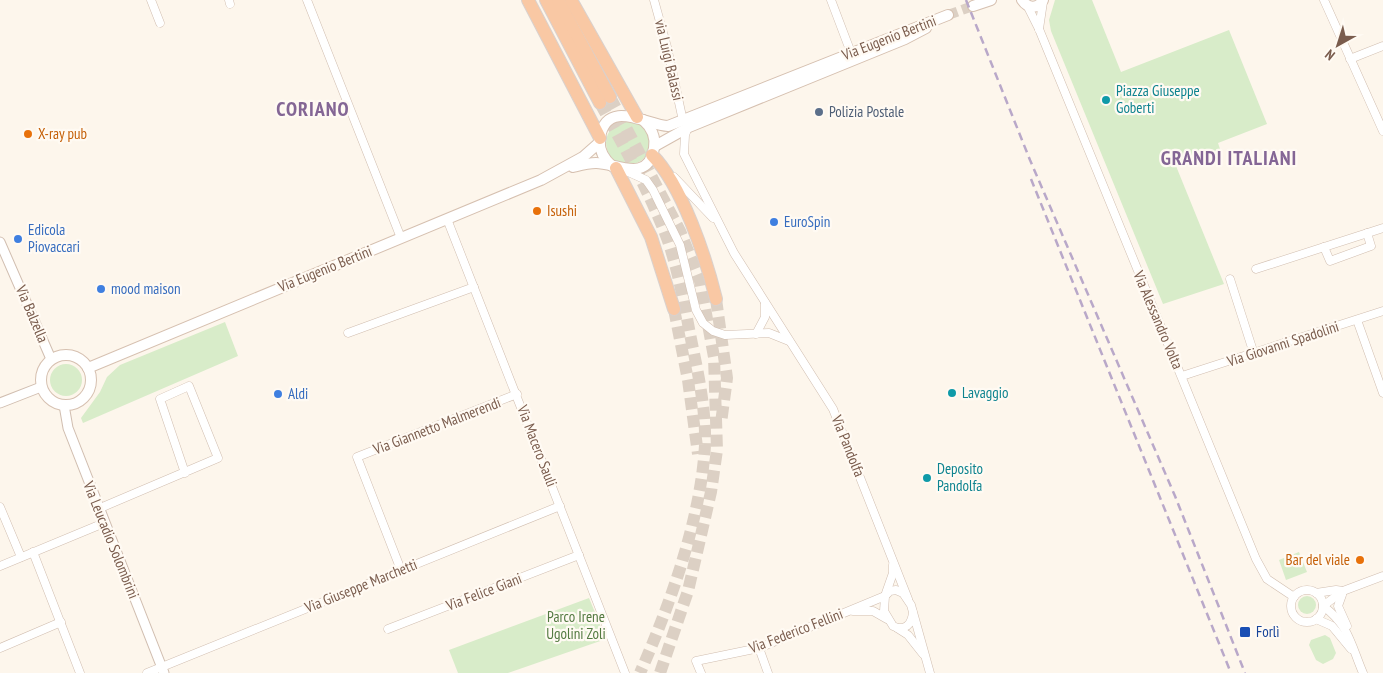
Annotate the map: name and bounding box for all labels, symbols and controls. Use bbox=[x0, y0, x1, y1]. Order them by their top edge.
street label: Via Eugenio Bertini bbox=[838, 11, 939, 65]
street label: via Luigi Balassi bbox=[651, 17, 688, 102]
north arrow bbox=[1313, 20, 1363, 70]
text: N bbox=[1321, 46, 1338, 64]
place label: Piazza Giuseppe Goberti bbox=[1116, 81, 1200, 117]
marker: Piazza Giuseppe Goberti bbox=[1100, 94, 1112, 106]
district label: CORIANO bbox=[276, 96, 350, 122]
place label: Polizia Postale bbox=[829, 102, 904, 121]
marker: Polizia Postale bbox=[813, 106, 825, 118]
place label: X-ray pub bbox=[38, 124, 87, 143]
marker: X-ray pub bbox=[22, 128, 34, 140]
district label: GRANDI ITALIANI bbox=[1161, 145, 1297, 171]
place label: Isushi bbox=[547, 201, 577, 220]
marker: Isushi bbox=[531, 205, 543, 217]
place label: EuroSpin bbox=[784, 212, 830, 231]
marker: EuroSpin bbox=[768, 216, 780, 228]
place label: Edicola Piovaccari bbox=[28, 220, 80, 256]
marker: Edicola Piovaccari bbox=[12, 233, 24, 245]
street label: Via Eugenio Bertini bbox=[274, 241, 374, 296]
street label: Via Alessandro Volta bbox=[1129, 267, 1188, 372]
place label: mood maison bbox=[111, 279, 181, 298]
street label: Via Balzella bbox=[12, 281, 53, 345]
marker: mood maison bbox=[95, 283, 107, 295]
street label: Via Giovanni Spadolini bbox=[1224, 317, 1341, 371]
place label: Lavaggio bbox=[962, 383, 1009, 402]
place label: Aldi bbox=[288, 384, 308, 403]
marker: Lavaggio bbox=[946, 387, 958, 399]
marker: Aldi bbox=[272, 388, 284, 400]
street label: Via Giannetto Malmerendi bbox=[370, 393, 503, 459]
street label: Via Macero Sauli bbox=[513, 401, 562, 489]
street label: Via Pandolfa bbox=[827, 411, 869, 479]
place label: Deposito Pandolfa bbox=[937, 459, 983, 495]
marker: Deposito Pandolfa bbox=[921, 472, 933, 484]
street label: Via Leucadio Solombrini bbox=[79, 477, 144, 601]
place label: Bar del viale bbox=[1286, 550, 1350, 569]
street label: Via Giuseppe Marchetti bbox=[301, 554, 420, 617]
marker: Bar del viale bbox=[1354, 554, 1366, 566]
street label: Via Felice Giani bbox=[442, 568, 524, 615]
street label: Via Federico Fellini bbox=[745, 604, 845, 658]
park label: Parco Irene Ugolini Zoli bbox=[546, 607, 606, 643]
place label: Forlì bbox=[1256, 622, 1280, 641]
marker: Forlì bbox=[1238, 625, 1252, 639]

